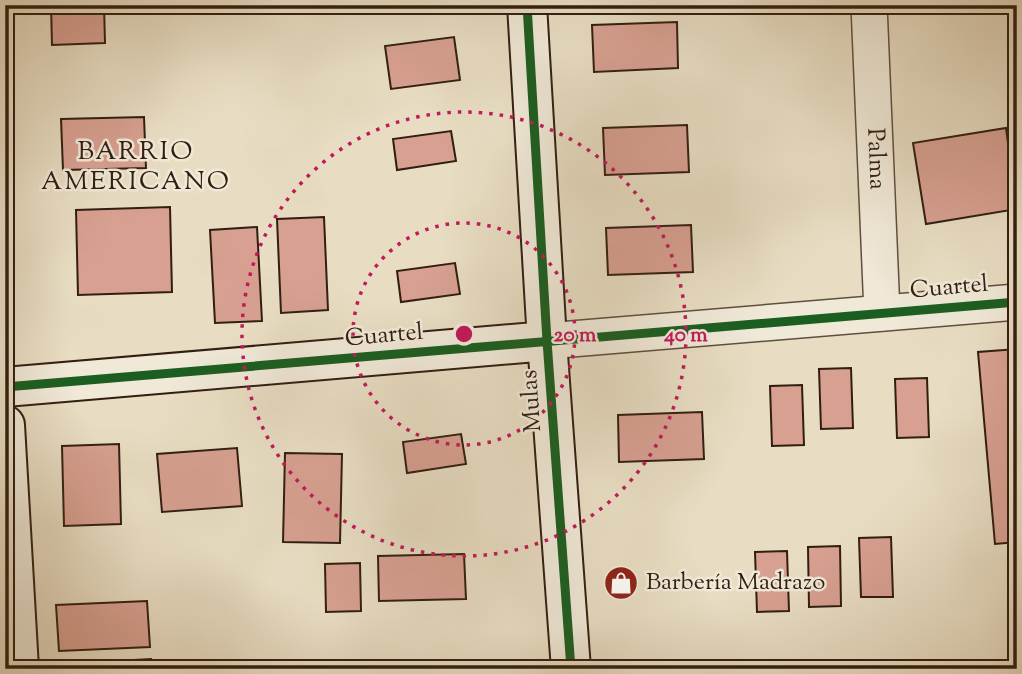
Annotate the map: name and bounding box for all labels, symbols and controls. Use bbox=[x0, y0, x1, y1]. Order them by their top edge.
street label: Palma bbox=[857, 127, 894, 191]
district label: BARRIO AMERICANO bbox=[41, 134, 231, 201]
street label: Cuartel bbox=[908, 268, 990, 308]
street label: Cuartel bbox=[343, 316, 425, 356]
text: 20 m bbox=[554, 321, 597, 351]
text: 40 m bbox=[663, 321, 708, 351]
centre of rings bbox=[452, 322, 476, 346]
street label: Mulas bbox=[513, 369, 551, 433]
shop icon: Barbería Madrazo bbox=[602, 564, 640, 602]
place label: Barbería Madrazo bbox=[646, 566, 825, 600]

